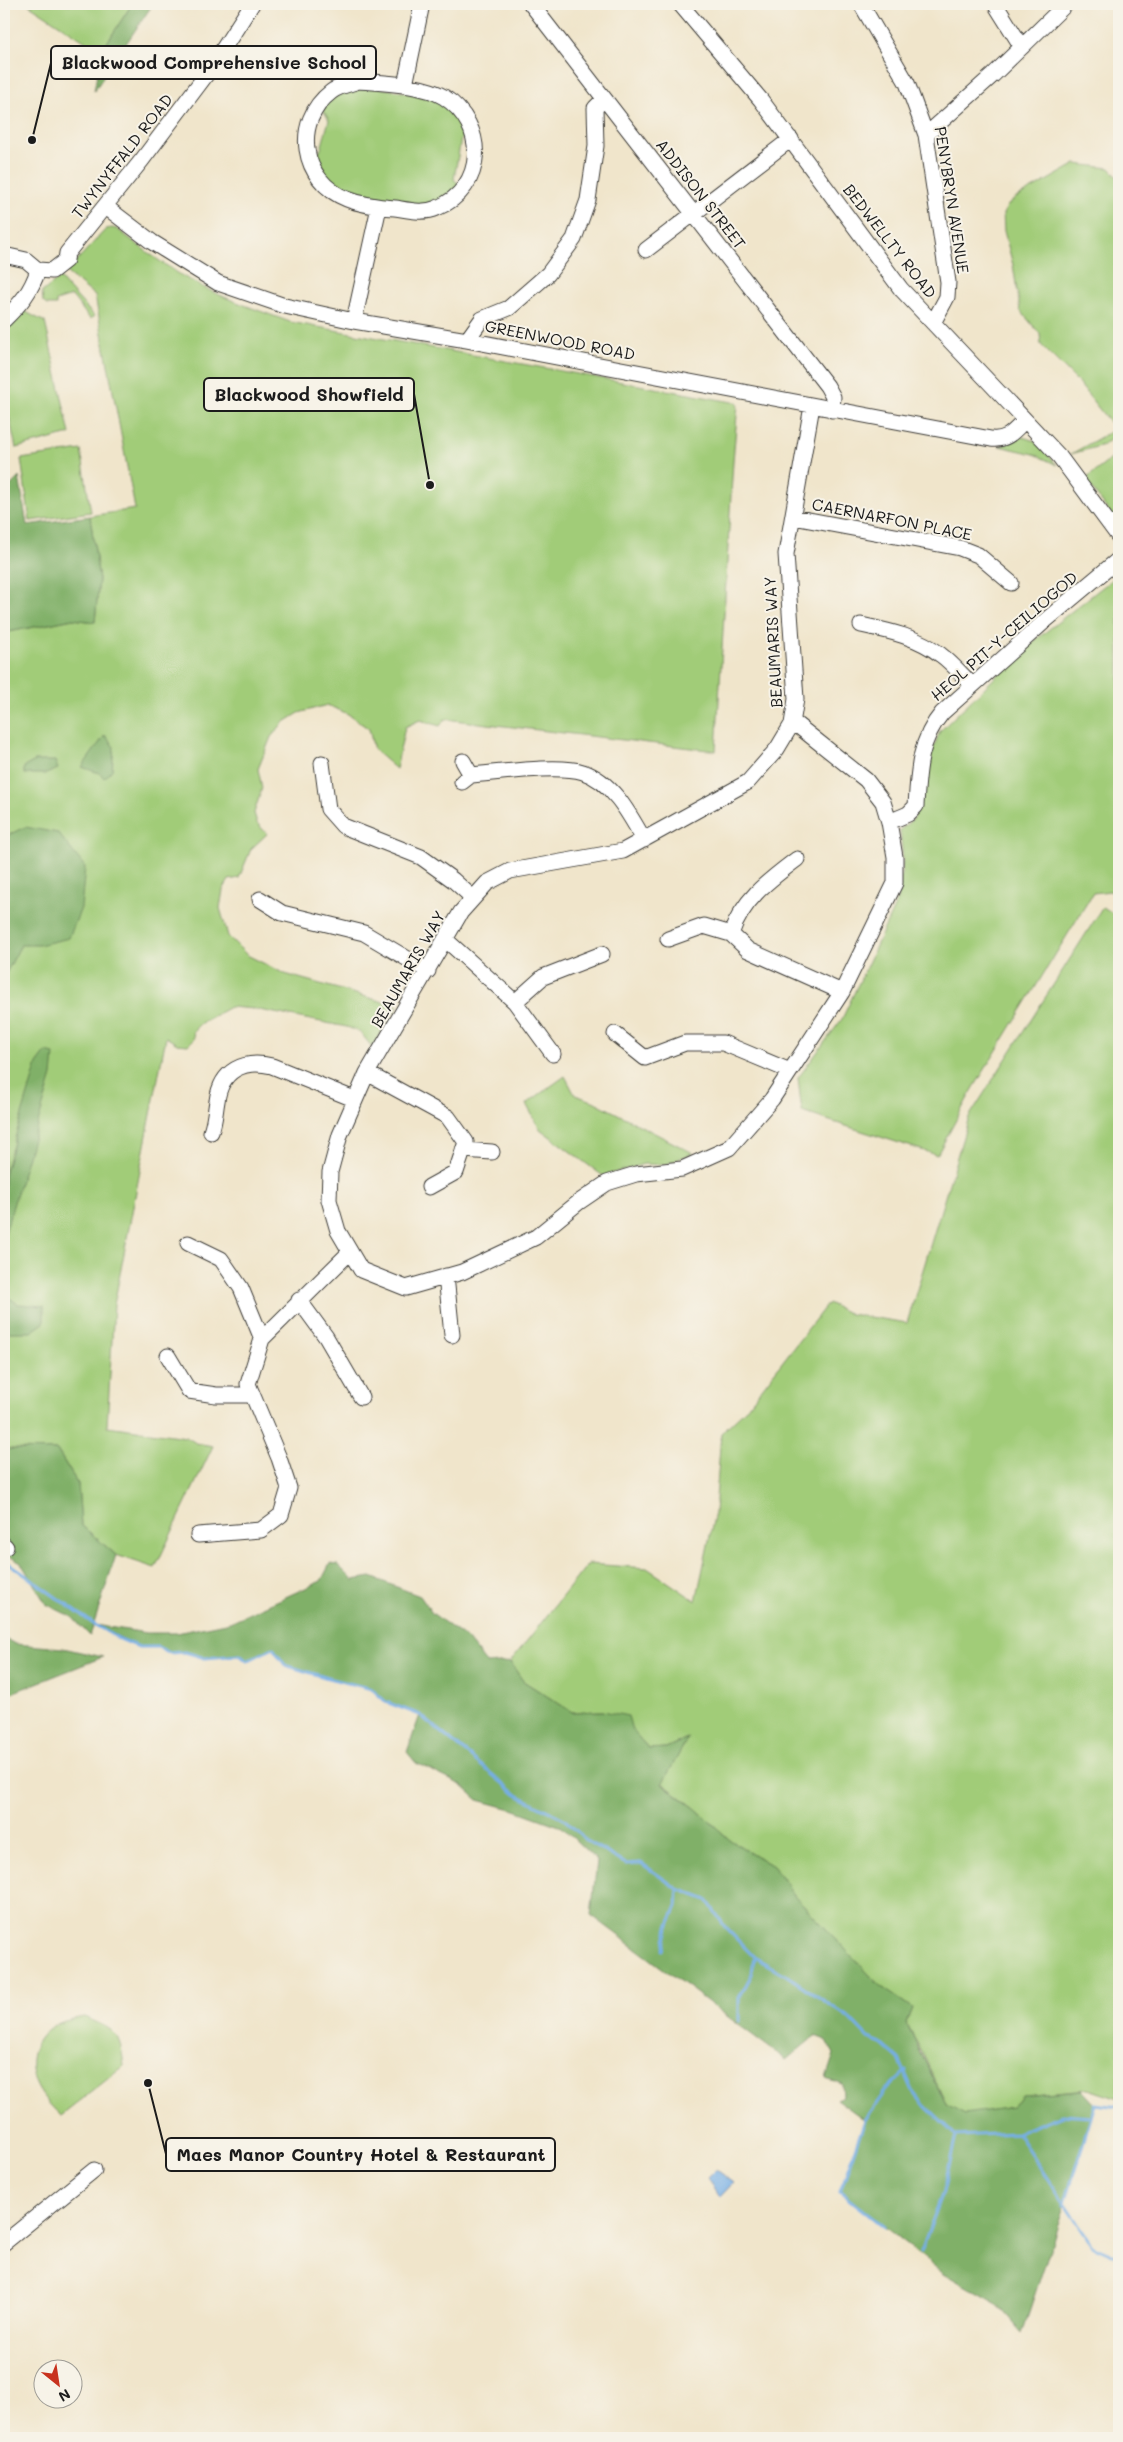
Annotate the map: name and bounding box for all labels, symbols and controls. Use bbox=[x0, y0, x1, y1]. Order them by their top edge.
callout: Blackwood Comprehensive School bbox=[51, 46, 376, 79]
text: Blackwood Comprehensive School bbox=[62, 50, 366, 74]
street label: TWYNYFFALD ROAD bbox=[66, 89, 177, 222]
street label: PENYBRYN AVENUE bbox=[930, 125, 974, 275]
street label: ADDISON STREET bbox=[652, 134, 751, 253]
street label: BEDWELLTY ROAD bbox=[839, 179, 942, 302]
street label: GREENWOOD ROAD bbox=[483, 315, 637, 364]
callout: Blackwood Showfield bbox=[204, 378, 414, 411]
text: Blackwood Showfield bbox=[214, 382, 404, 406]
street label: CAERNARFON PLACE bbox=[810, 493, 974, 544]
street label: HEOL PIT-Y-CEILIOGOD bbox=[926, 566, 1081, 705]
street label: BEAUMARIS WAY bbox=[759, 576, 786, 708]
street label: BEAUMARIS WAY bbox=[366, 906, 450, 1031]
callout: Maes Manor Country Hotel & Restaurant bbox=[166, 2138, 555, 2171]
text: Maes Manor Country Hotel & Restaurant bbox=[177, 2142, 545, 2166]
north arrow bbox=[32, 2360, 82, 2410]
text: N bbox=[55, 2385, 74, 2407]

